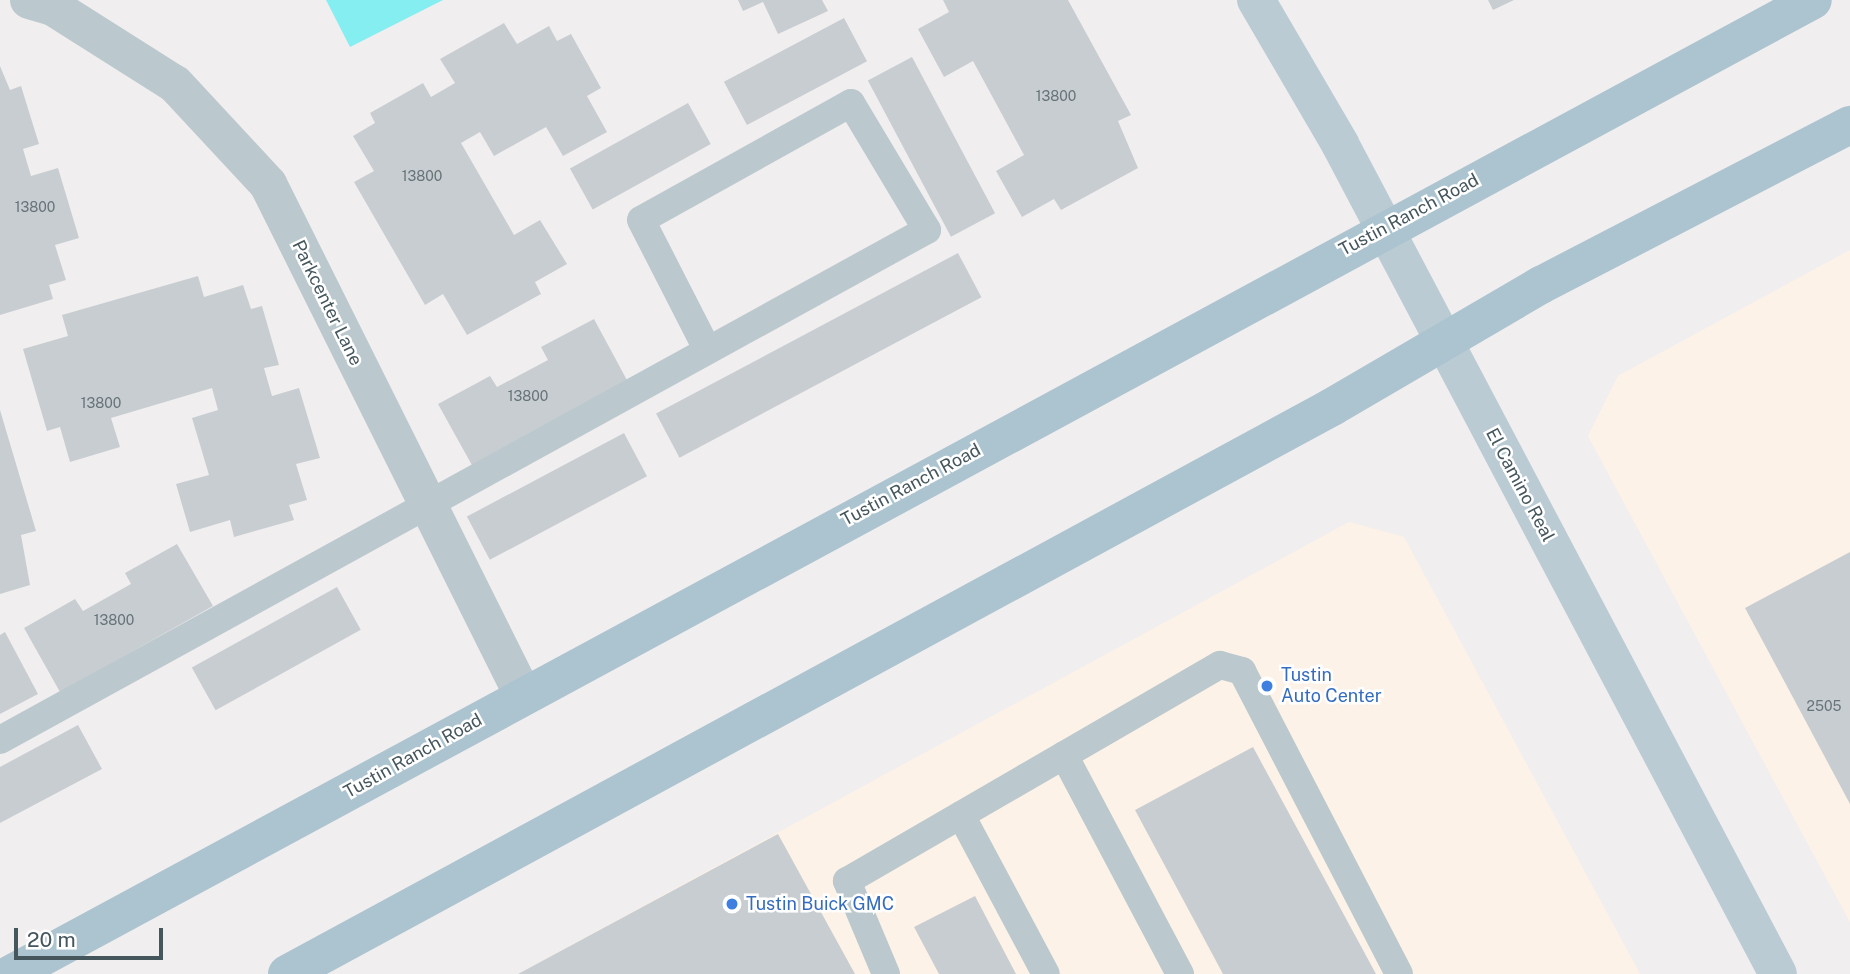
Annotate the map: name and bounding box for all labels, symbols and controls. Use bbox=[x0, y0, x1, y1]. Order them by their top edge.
house number: 13800 bbox=[1036, 88, 1076, 104]
house number: 13800 bbox=[402, 168, 442, 184]
street label: Tustin Ranch Road bbox=[1336, 169, 1482, 261]
house number: 13800 bbox=[15, 199, 55, 215]
street label: Parkcenter Lane bbox=[287, 237, 367, 369]
house number: 13800 bbox=[508, 388, 548, 404]
house number: 13800 bbox=[81, 395, 121, 411]
street label: El Camino Real bbox=[1481, 425, 1559, 545]
street label: Tustin Ranch Road bbox=[838, 439, 984, 531]
house number: 13800 bbox=[94, 612, 134, 628]
place label: Tustin Auto Center bbox=[1281, 665, 1382, 708]
marker: Tustin Auto Center bbox=[1259, 678, 1275, 694]
house number: 2505 bbox=[1807, 698, 1841, 714]
street label: Tustin Ranch Road bbox=[340, 709, 486, 803]
place label: Tustin Buick GMC bbox=[746, 893, 894, 915]
marker: Tustin Buick GMC bbox=[724, 896, 740, 912]
scale bar bbox=[18, 914, 166, 958]
text: 20 m bbox=[27, 927, 76, 952]

